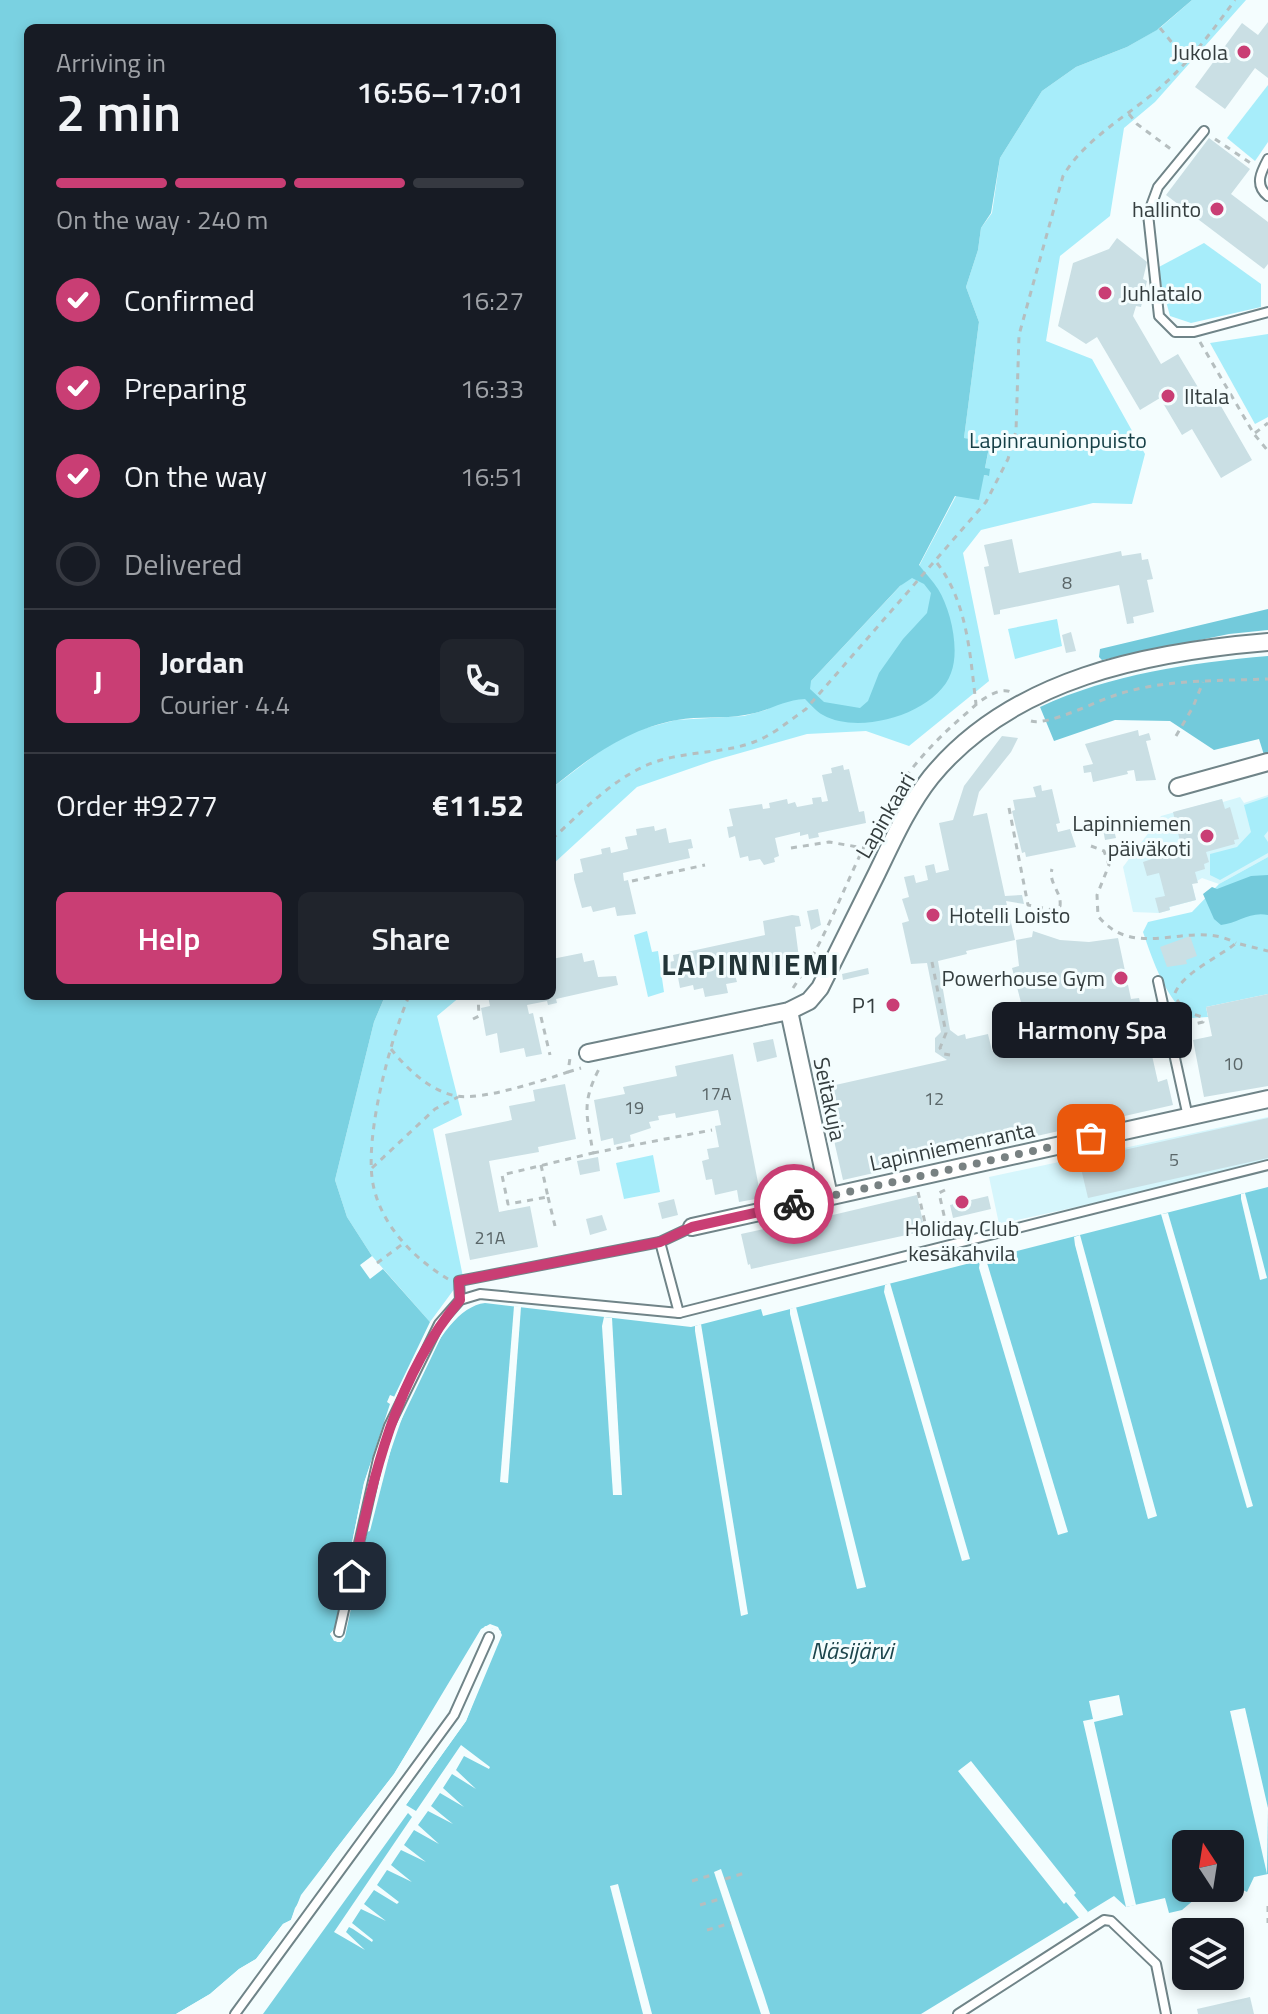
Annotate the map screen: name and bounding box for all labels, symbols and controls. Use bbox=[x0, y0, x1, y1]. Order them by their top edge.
place label: Jukola bbox=[1172, 35, 1228, 69]
text: Arriving in bbox=[56, 43, 166, 82]
marker: Jukola bbox=[1235, 43, 1253, 61]
text: 16:56–17:01 bbox=[357, 69, 524, 115]
text: 2 min bbox=[56, 72, 181, 151]
place label: hallinto bbox=[1132, 192, 1201, 226]
text: On the way · 240 m bbox=[56, 200, 268, 239]
marker: hallinto bbox=[1208, 200, 1226, 218]
place label: Juhlatalo bbox=[1121, 276, 1202, 310]
text: Confirmed bbox=[124, 277, 255, 323]
icon: check bbox=[56, 278, 100, 322]
text: 16:27 bbox=[460, 281, 524, 320]
marker: Juhlatalo bbox=[1096, 284, 1114, 302]
text: Preparing bbox=[124, 365, 246, 411]
icon: check bbox=[56, 366, 100, 410]
text: 16:33 bbox=[460, 369, 524, 408]
place label: Iltala bbox=[1184, 379, 1229, 413]
marker: Iltala bbox=[1159, 387, 1177, 405]
park label: Lapinraunionpuisto bbox=[969, 423, 1147, 457]
text: On the way bbox=[124, 453, 267, 499]
icon: check bbox=[56, 454, 100, 498]
text: 16:51 bbox=[460, 457, 524, 496]
text: Delivered bbox=[124, 541, 242, 587]
house number: 8 bbox=[1062, 569, 1072, 596]
text: Jordan bbox=[160, 639, 244, 685]
button: phone bbox=[440, 639, 524, 723]
text: J bbox=[93, 658, 103, 704]
text: Courier · 4.4 bbox=[160, 685, 290, 724]
street label: Lapinkaari bbox=[847, 765, 923, 865]
text: Order #9277 bbox=[56, 782, 218, 828]
text: €11.52 bbox=[432, 782, 524, 828]
place label: Lapinniemen päiväkoti bbox=[1072, 806, 1191, 865]
marker: Lapinniemen päiväkoti bbox=[1198, 827, 1216, 845]
button: Help bbox=[56, 892, 282, 984]
button: Share bbox=[298, 892, 524, 984]
place label: Hotelli Loisto bbox=[949, 898, 1070, 932]
marker: Hotelli Loisto bbox=[924, 906, 942, 924]
district label: LAPINNIEMI bbox=[661, 941, 841, 987]
place label: Powerhouse Gym bbox=[941, 961, 1105, 995]
marker: Powerhouse Gym bbox=[1112, 969, 1130, 987]
place label: P1 bbox=[852, 988, 877, 1022]
marker: P1 bbox=[884, 996, 902, 1014]
callout: Harmony Spa bbox=[991, 1002, 1191, 1058]
text: Harmony Spa bbox=[1017, 1010, 1167, 1049]
house number: 10 bbox=[1223, 1050, 1243, 1077]
street label: Seitakuja bbox=[805, 1054, 855, 1144]
house number: 17A bbox=[701, 1080, 732, 1107]
house number: 12 bbox=[924, 1085, 944, 1112]
house number: 19 bbox=[624, 1094, 644, 1121]
pin bbox=[1057, 1104, 1125, 1172]
street label: Lapinniemenranta bbox=[866, 1112, 1038, 1180]
icon: bag bbox=[1069, 1116, 1113, 1160]
house number: 5 bbox=[1169, 1146, 1179, 1173]
courier bbox=[754, 1164, 834, 1244]
icon: bike bbox=[772, 1182, 816, 1226]
marker: Holiday Club kesäkahvila bbox=[953, 1193, 971, 1211]
place label: Holiday Club kesäkahvila bbox=[905, 1211, 1019, 1270]
house number: 21A bbox=[475, 1224, 506, 1251]
pin bbox=[318, 1542, 386, 1610]
icon: home bbox=[330, 1554, 374, 1598]
water label: Näsijärvi bbox=[811, 1632, 896, 1668]
north arrow bbox=[1172, 1830, 1244, 1902]
map controls bbox=[1172, 1830, 1244, 1990]
button: layers bbox=[1172, 1918, 1244, 1990]

